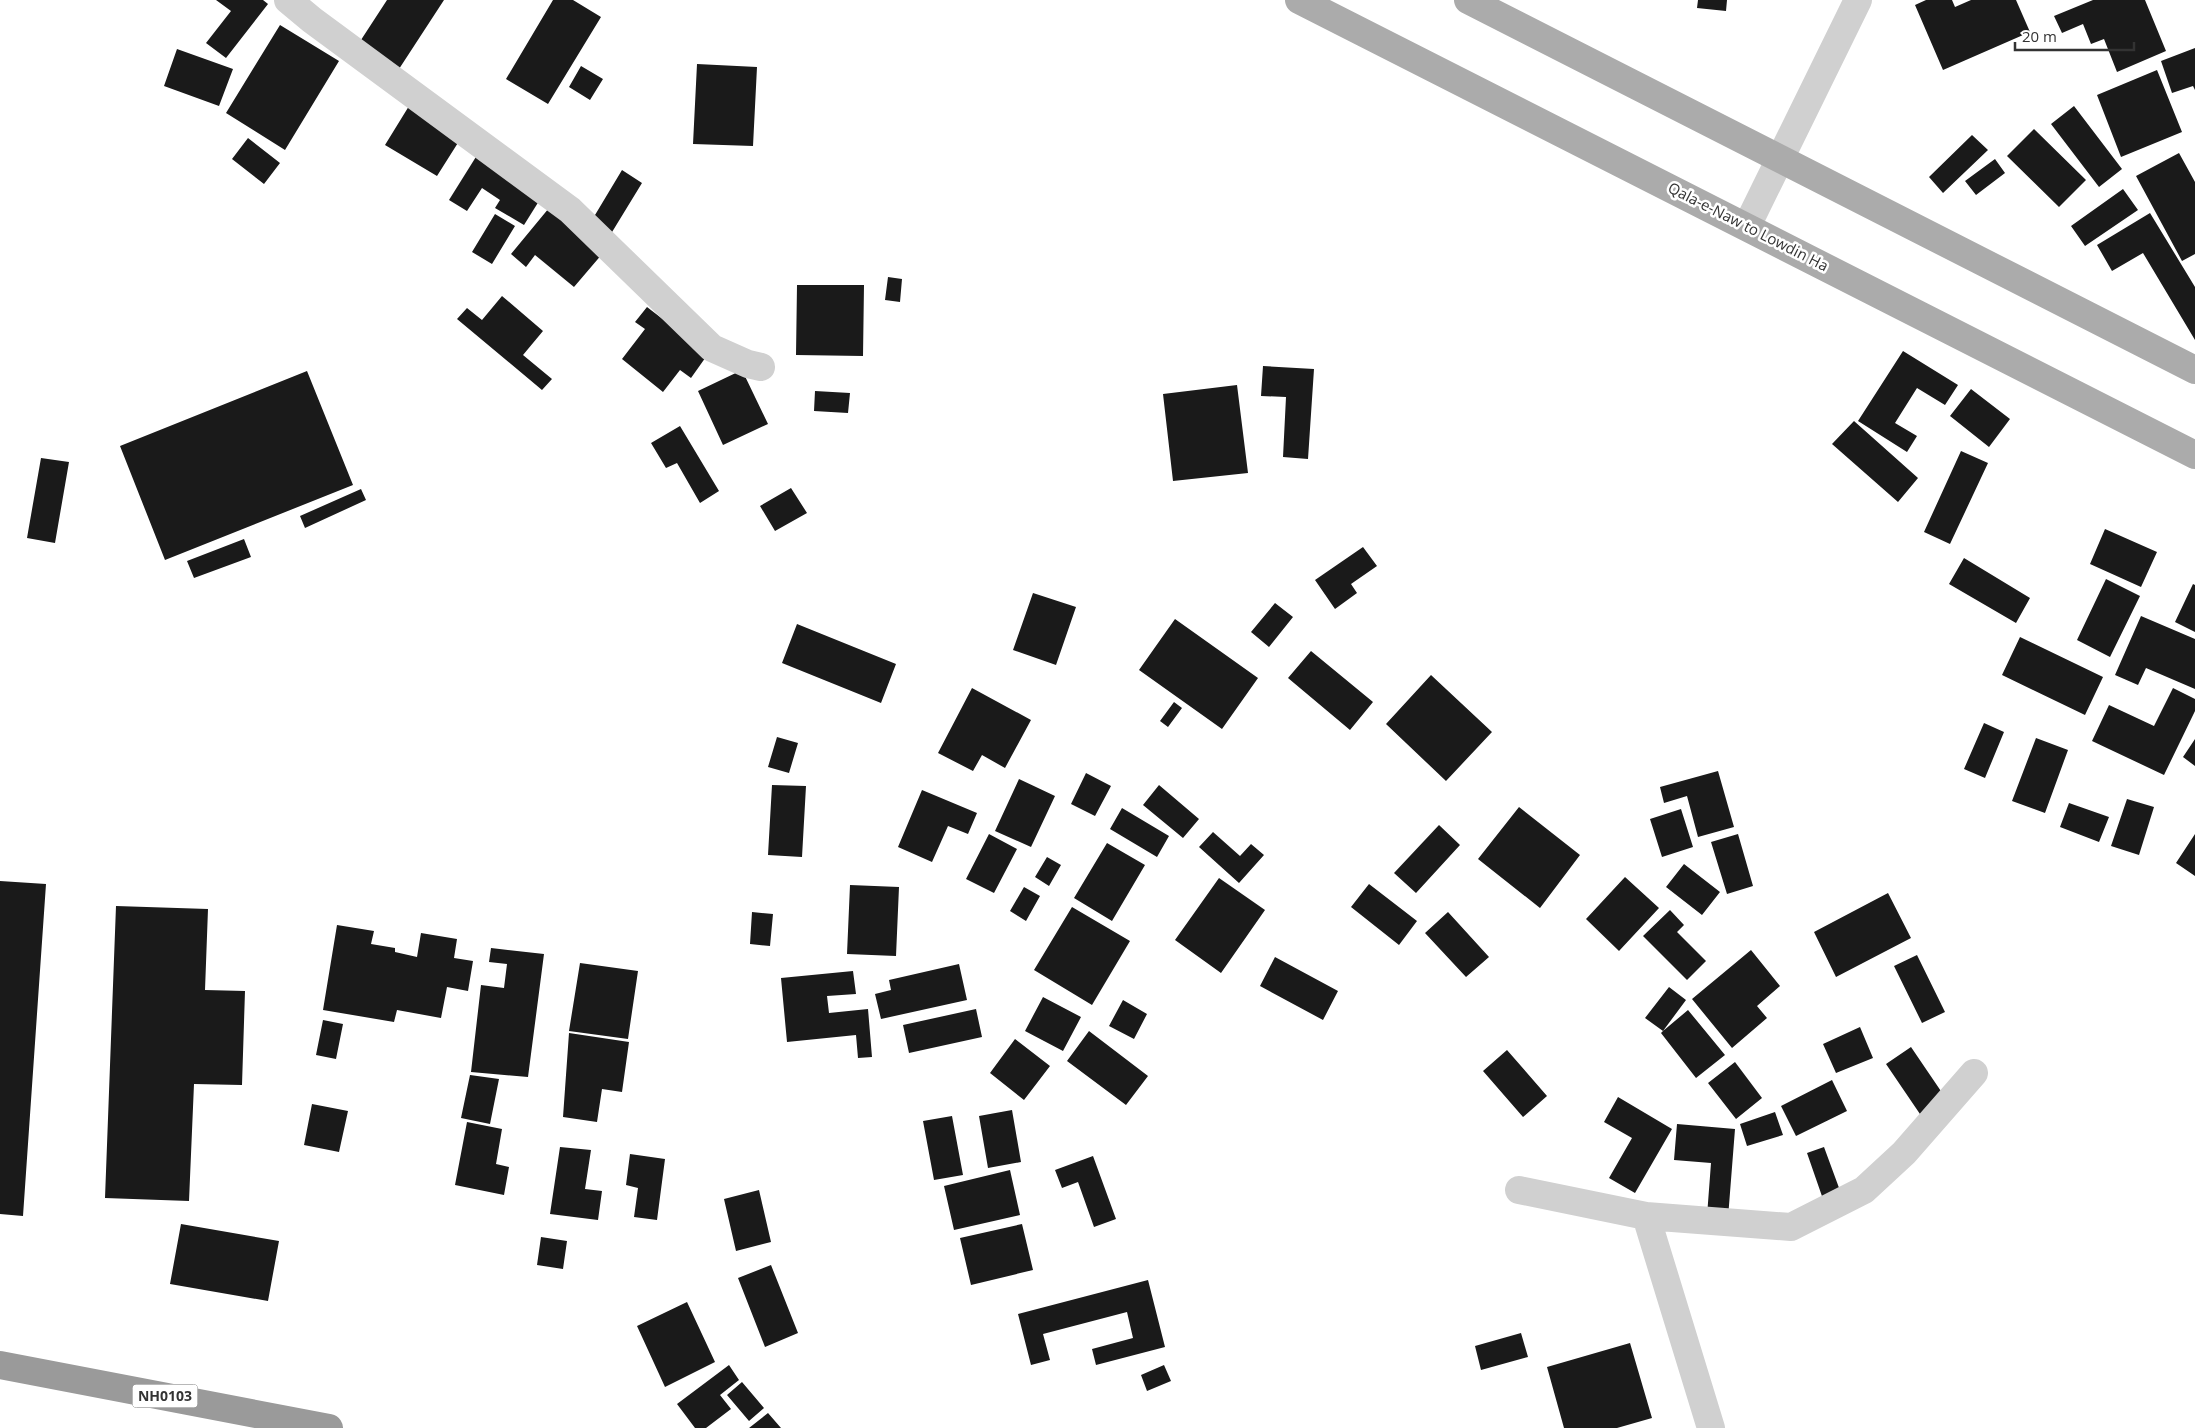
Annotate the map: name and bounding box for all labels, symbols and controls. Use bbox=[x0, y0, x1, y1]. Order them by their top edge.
scale bar bbox=[2015, 20, 2134, 52]
text: 20 m bbox=[2022, 26, 2057, 46]
street label: Qala-e-Naw to Lowdin Ha bbox=[1665, 177, 1832, 275]
road number: NH0103 bbox=[132, 1384, 198, 1408]

